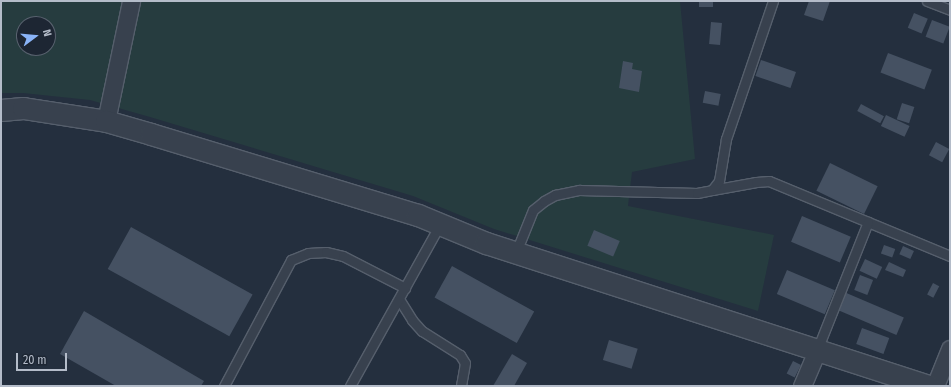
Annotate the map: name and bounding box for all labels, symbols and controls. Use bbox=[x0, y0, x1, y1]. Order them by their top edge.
north arrow bbox=[16, 16, 56, 56]
text: N bbox=[40, 28, 54, 38]
scale bar bbox=[18, 345, 69, 371]
text: 20 m bbox=[23, 353, 47, 367]

